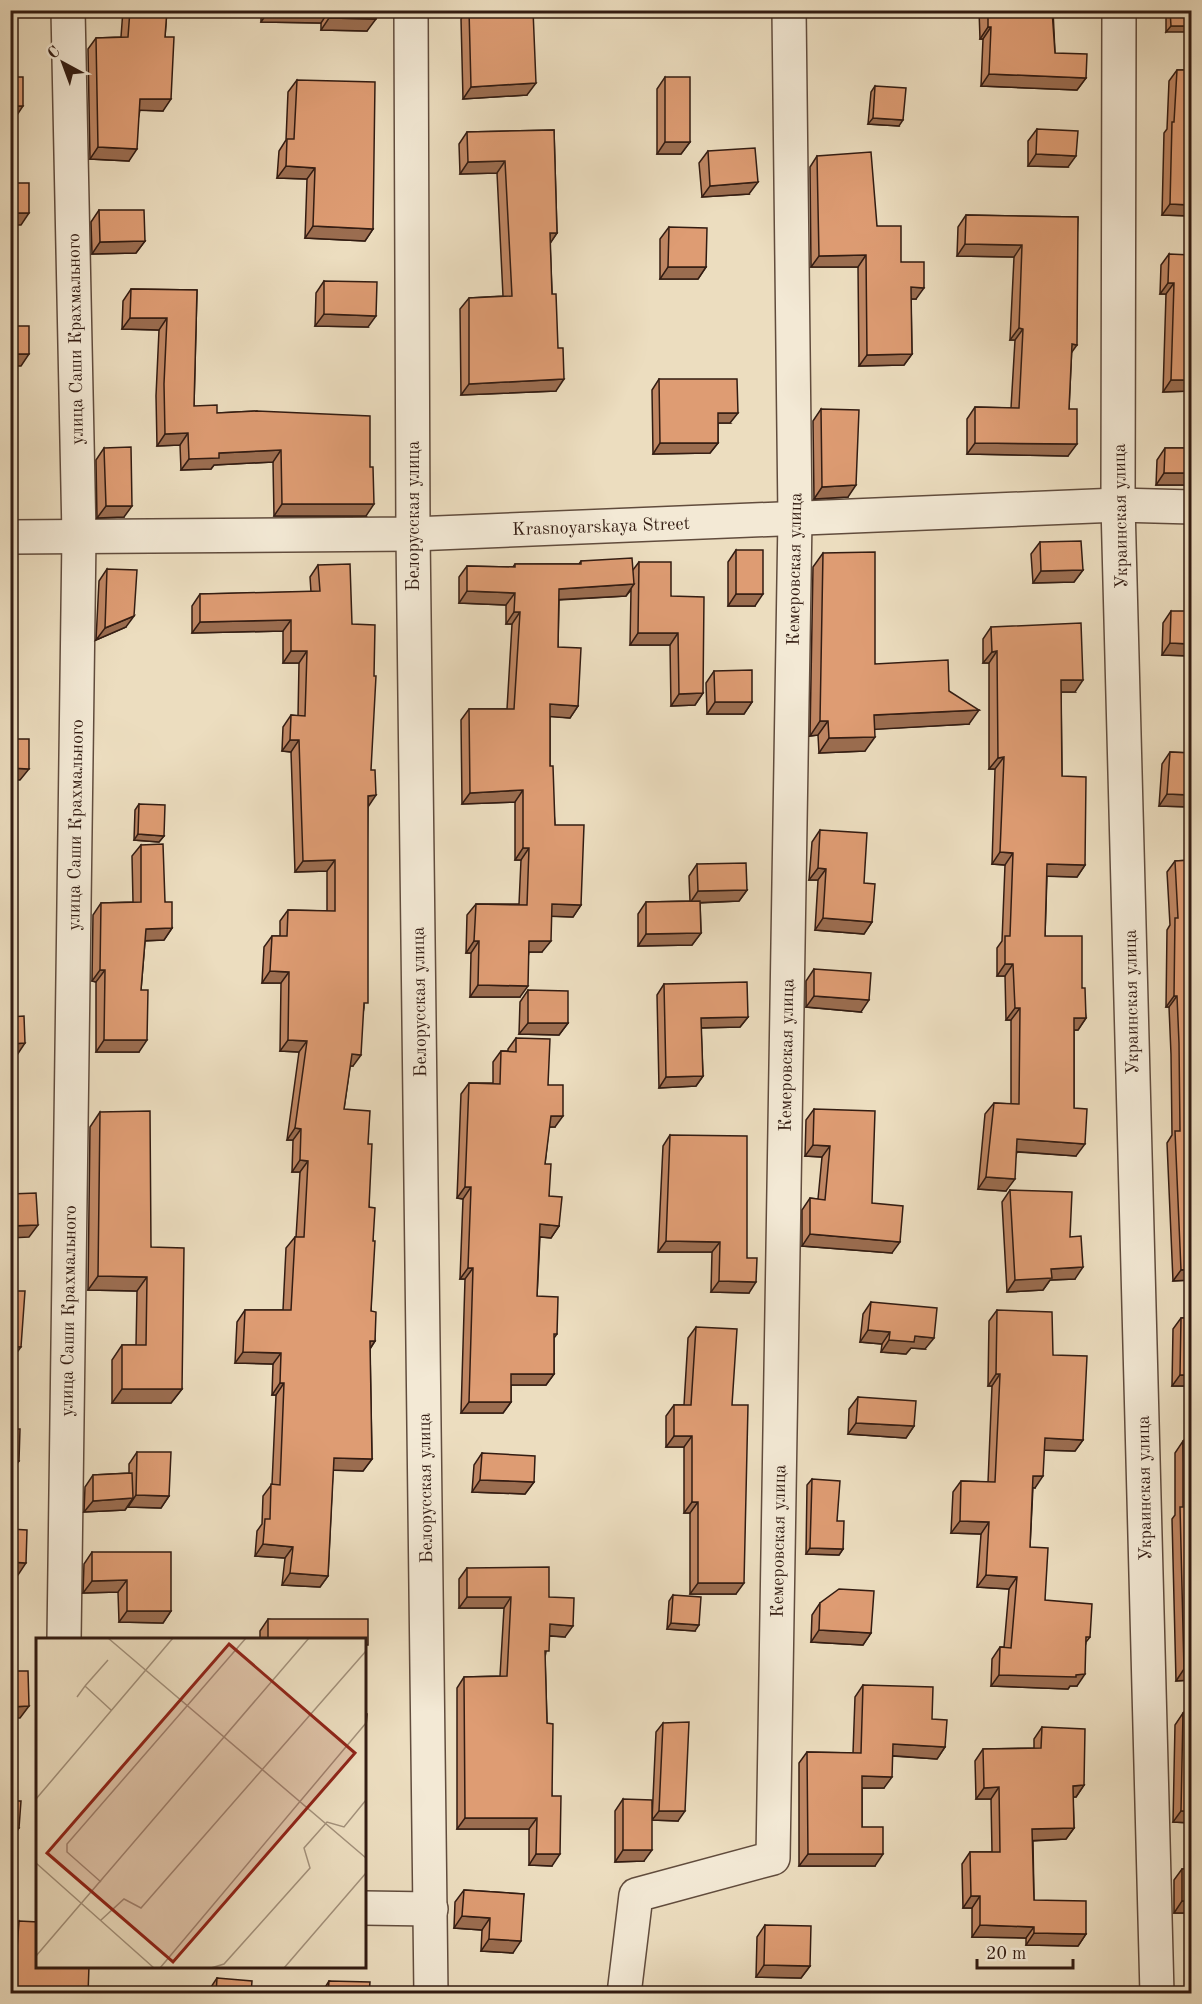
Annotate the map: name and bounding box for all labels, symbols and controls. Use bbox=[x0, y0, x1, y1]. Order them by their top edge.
north arrow bbox=[33, 33, 93, 93]
text: С bbox=[45, 44, 64, 63]
street label: улица Саши Крахмального bbox=[65, 233, 87, 445]
street label: Белорусская улица bbox=[405, 441, 423, 591]
street label: Украинская улица bbox=[1111, 443, 1131, 589]
street label: Кемеровская улица bbox=[785, 492, 805, 646]
street label: Krasnoyarskaya Street bbox=[512, 515, 690, 539]
street label: улица Саши Крахмального bbox=[65, 719, 87, 931]
street label: Белорусская улица bbox=[410, 926, 430, 1077]
street label: Украинская улица bbox=[1122, 929, 1142, 1075]
street label: Кемеровская улица bbox=[777, 978, 797, 1132]
street label: улица Саши Крахмального bbox=[58, 1205, 80, 1417]
street label: Белорусская улица bbox=[416, 1412, 436, 1563]
street label: Украинская улица bbox=[1135, 1415, 1155, 1561]
street label: Кемеровская улица bbox=[769, 1464, 789, 1618]
inset map bbox=[36, 1638, 366, 1968]
scale bar bbox=[977, 1932, 1073, 1970]
text: 20 m bbox=[986, 1945, 1026, 1963]

